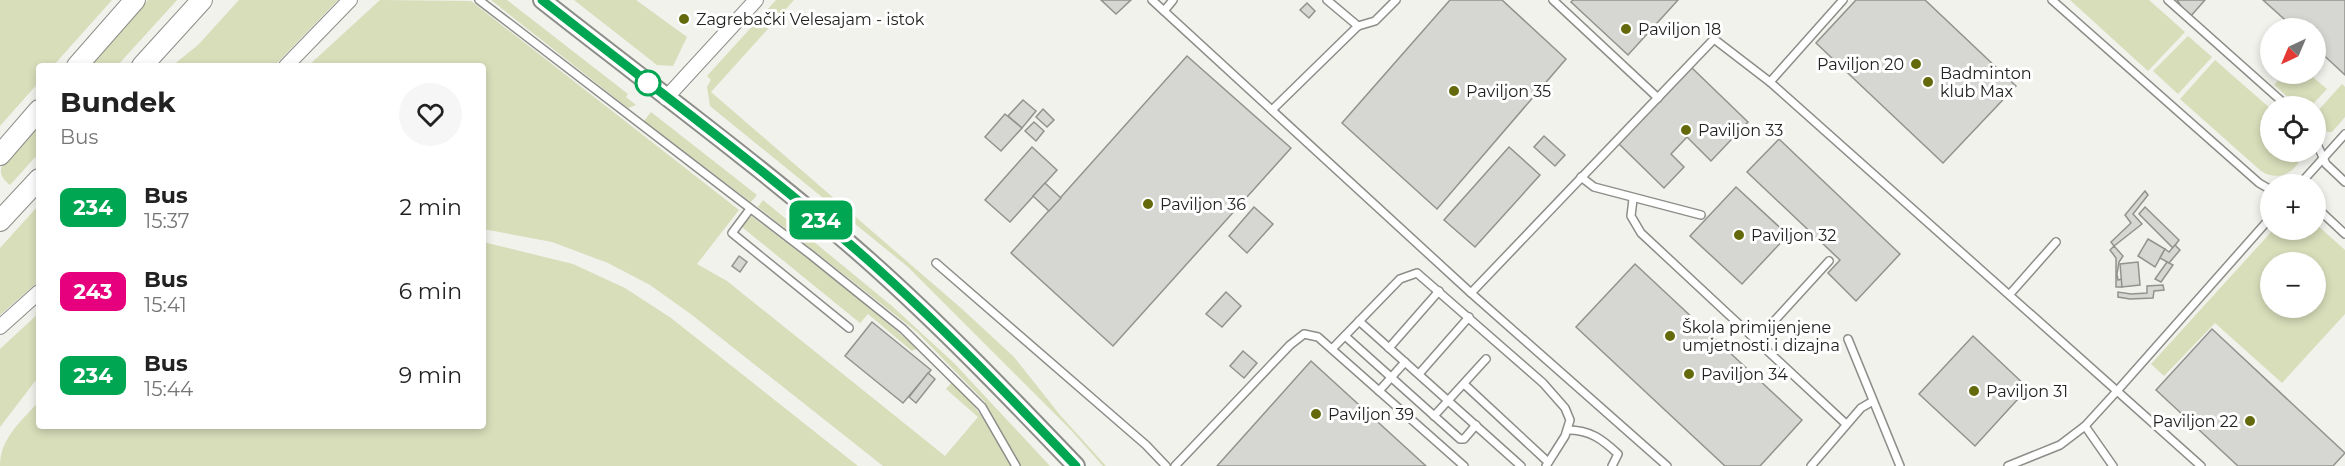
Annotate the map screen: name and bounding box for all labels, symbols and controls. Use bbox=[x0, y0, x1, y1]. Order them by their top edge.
place label: Zagrebački Velesajam - istok bbox=[696, 10, 925, 29]
marker: Zagrebački Velesajam - istok bbox=[677, 12, 691, 26]
north arrow bbox=[2260, 18, 2326, 84]
map controls bbox=[2260, 18, 2326, 318]
place label: Paviljon 18 bbox=[1638, 20, 1721, 39]
marker: Paviljon 18 bbox=[1619, 22, 1633, 36]
place label: Paviljon 20 bbox=[1817, 55, 1904, 74]
marker: Paviljon 20 bbox=[1909, 57, 1923, 71]
place label: Badminton klub Max bbox=[1940, 64, 2032, 101]
unlabelled marker bbox=[635, 70, 661, 96]
marker: Badminton klub Max bbox=[1921, 75, 1935, 89]
place label: Paviljon 35 bbox=[1466, 82, 1551, 101]
button: heart bbox=[399, 83, 462, 146]
marker: Paviljon 35 bbox=[1447, 84, 1461, 98]
text: Bundek bbox=[60, 85, 176, 119]
button: locate bbox=[2260, 96, 2326, 162]
place label: Paviljon 33 bbox=[1698, 121, 1783, 140]
marker: Paviljon 33 bbox=[1679, 123, 1693, 137]
text: Bus bbox=[60, 125, 98, 149]
button: + bbox=[2260, 174, 2326, 240]
text: Bus bbox=[144, 182, 188, 209]
text: 2 min bbox=[400, 194, 462, 221]
text: 234 bbox=[73, 195, 113, 220]
place label: Paviljon 36 bbox=[1160, 195, 1246, 214]
marker: Paviljon 36 bbox=[1141, 197, 1155, 211]
line badge: 234 bbox=[786, 200, 856, 240]
text: 234 bbox=[801, 208, 841, 233]
text: 15:37 bbox=[144, 209, 190, 233]
place label: Paviljon 32 bbox=[1751, 226, 1836, 245]
marker: Paviljon 32 bbox=[1732, 228, 1746, 242]
button: − bbox=[2260, 252, 2326, 318]
text: Bus bbox=[144, 266, 188, 293]
text: 6 min bbox=[399, 278, 462, 305]
text: 243 bbox=[74, 279, 112, 304]
text: 15:41 bbox=[144, 293, 187, 317]
place label: Škola primijenjene umjetnosti i dizajna bbox=[1682, 318, 1840, 355]
marker: Škola primijenjene umjetnosti i dizajna bbox=[1663, 329, 1677, 343]
text: Bus bbox=[144, 350, 188, 377]
text: 9 min bbox=[399, 362, 462, 389]
text: 234 bbox=[73, 363, 113, 388]
place label: Paviljon 34 bbox=[1701, 365, 1788, 384]
marker: Paviljon 34 bbox=[1682, 367, 1696, 381]
text: 15:44 bbox=[144, 377, 193, 401]
place label: Paviljon 31 bbox=[1986, 382, 2068, 401]
marker: Paviljon 31 bbox=[1967, 384, 1981, 398]
place label: Paviljon 39 bbox=[1328, 405, 1414, 424]
marker: Paviljon 39 bbox=[1309, 407, 1323, 421]
place label: Paviljon 22 bbox=[2153, 412, 2238, 431]
marker: Paviljon 22 bbox=[2243, 414, 2257, 428]

